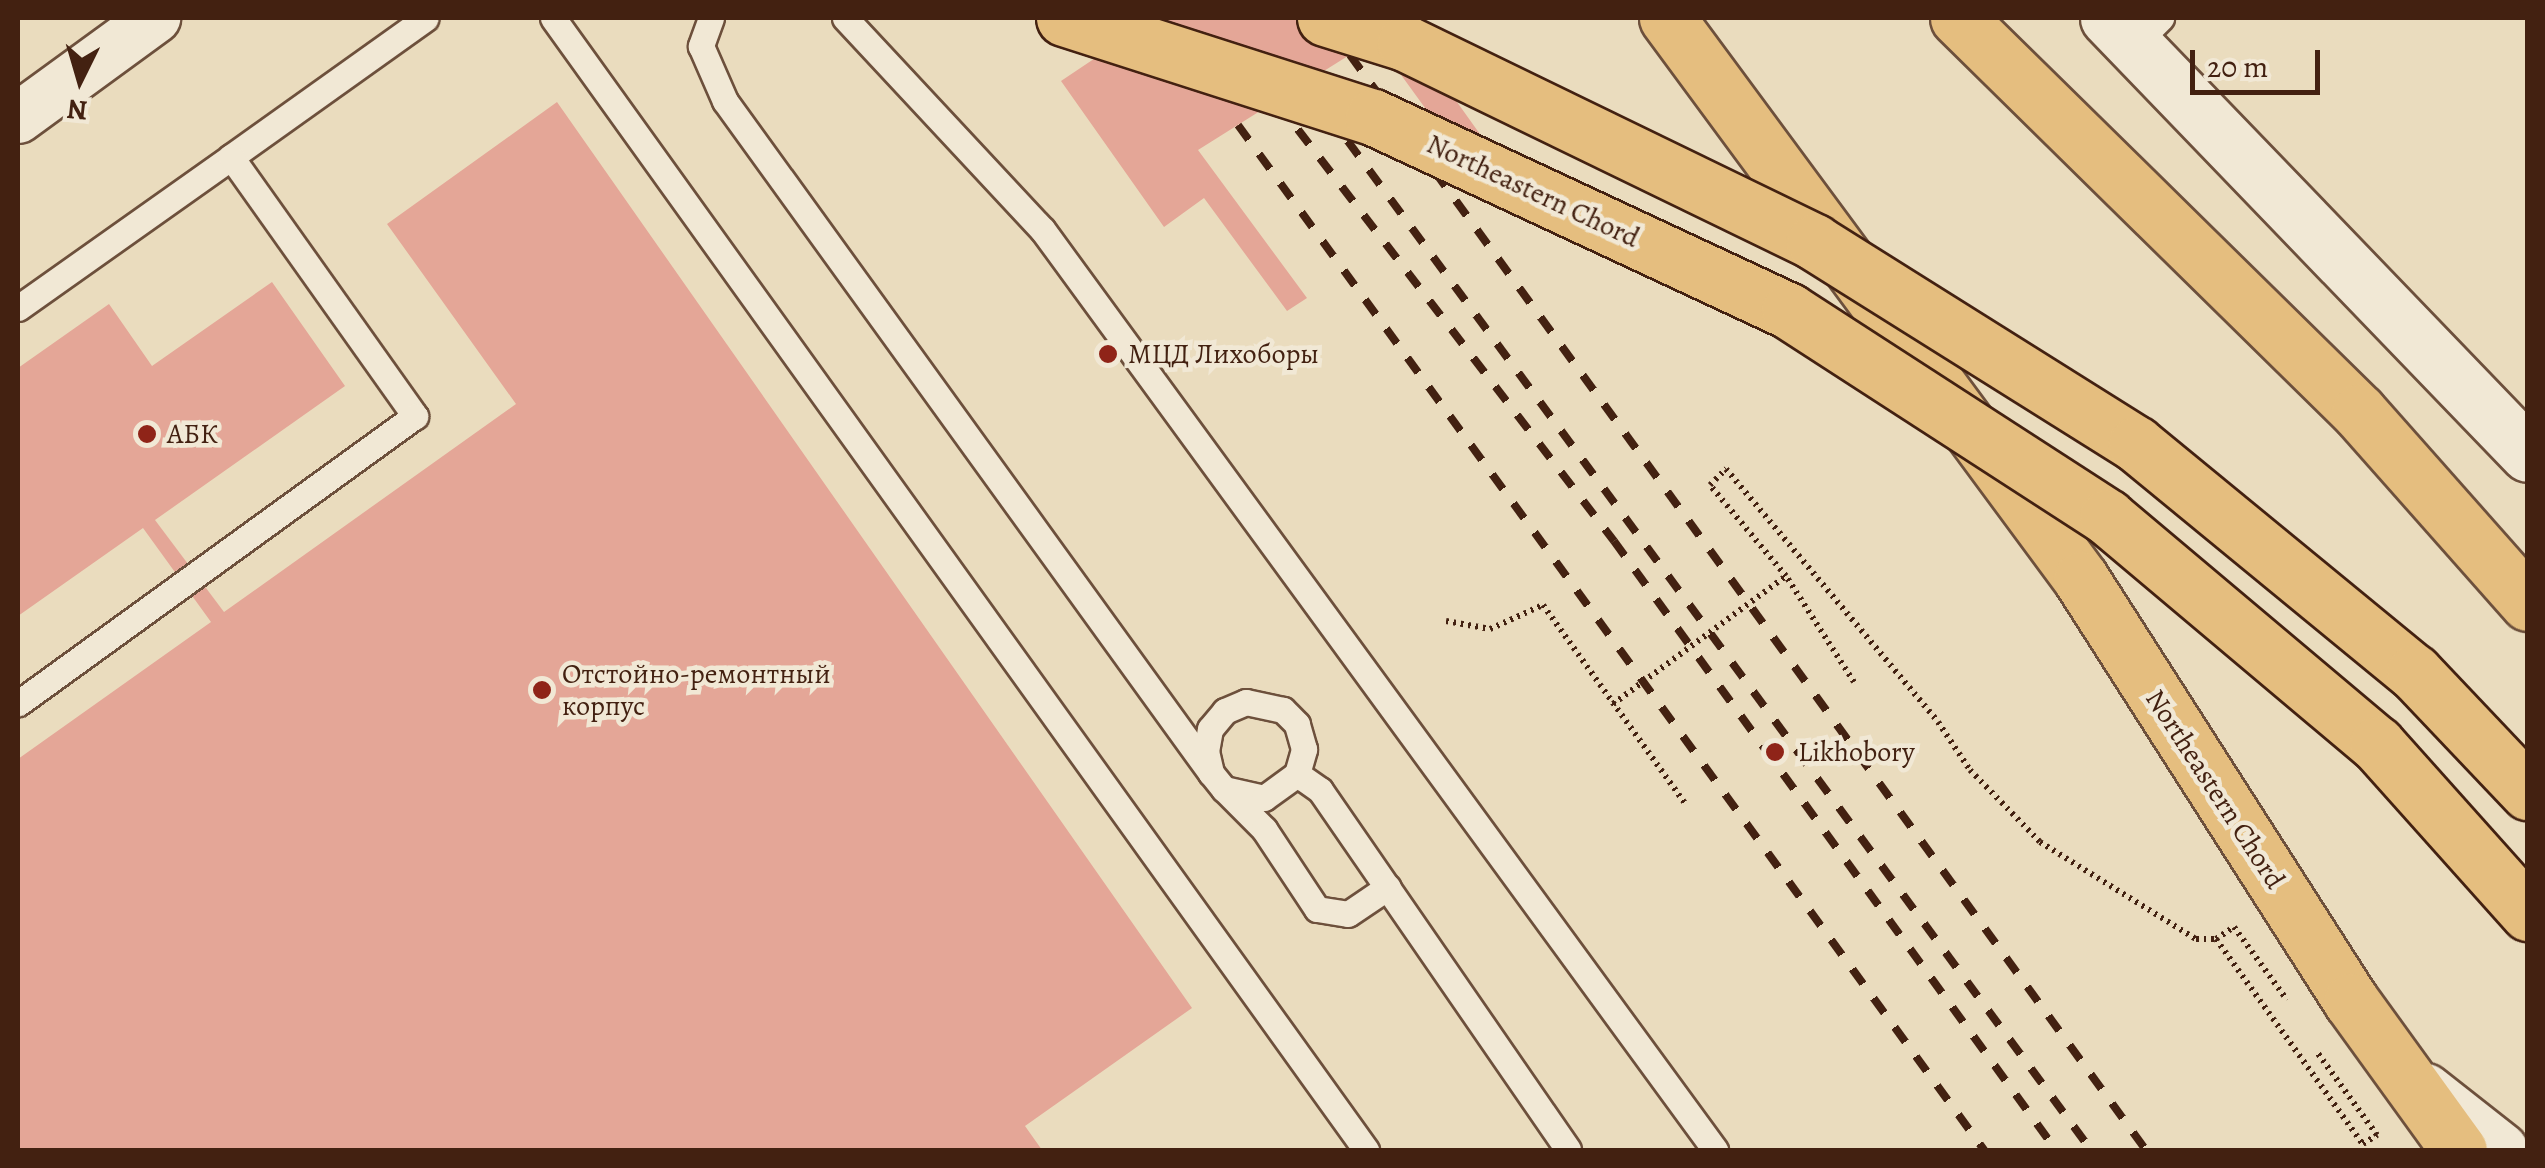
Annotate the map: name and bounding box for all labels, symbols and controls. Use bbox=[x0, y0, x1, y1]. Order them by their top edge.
north arrow bbox=[30, 30, 130, 130]
scale bar bbox=[2195, 30, 2325, 92]
text: 20 m bbox=[2207, 47, 2268, 87]
text: N bbox=[66, 90, 89, 130]
street label: Northeastern Chord bbox=[1421, 127, 1645, 255]
place label: МЦД Лихоборы bbox=[1128, 337, 1319, 371]
marker: МЦД Лихоборы bbox=[1097, 343, 1119, 365]
place label: АБК bbox=[167, 417, 218, 451]
marker: АБК bbox=[136, 423, 158, 445]
place label: Отстойно-ремонтный корпус bbox=[562, 657, 831, 723]
marker: Отстойно-ремонтный корпус bbox=[531, 679, 553, 701]
street label: Northeastern Chord bbox=[2138, 683, 2292, 895]
place label: Likhobory bbox=[1798, 735, 1915, 769]
marker: Likhobory bbox=[1762, 739, 1788, 765]

